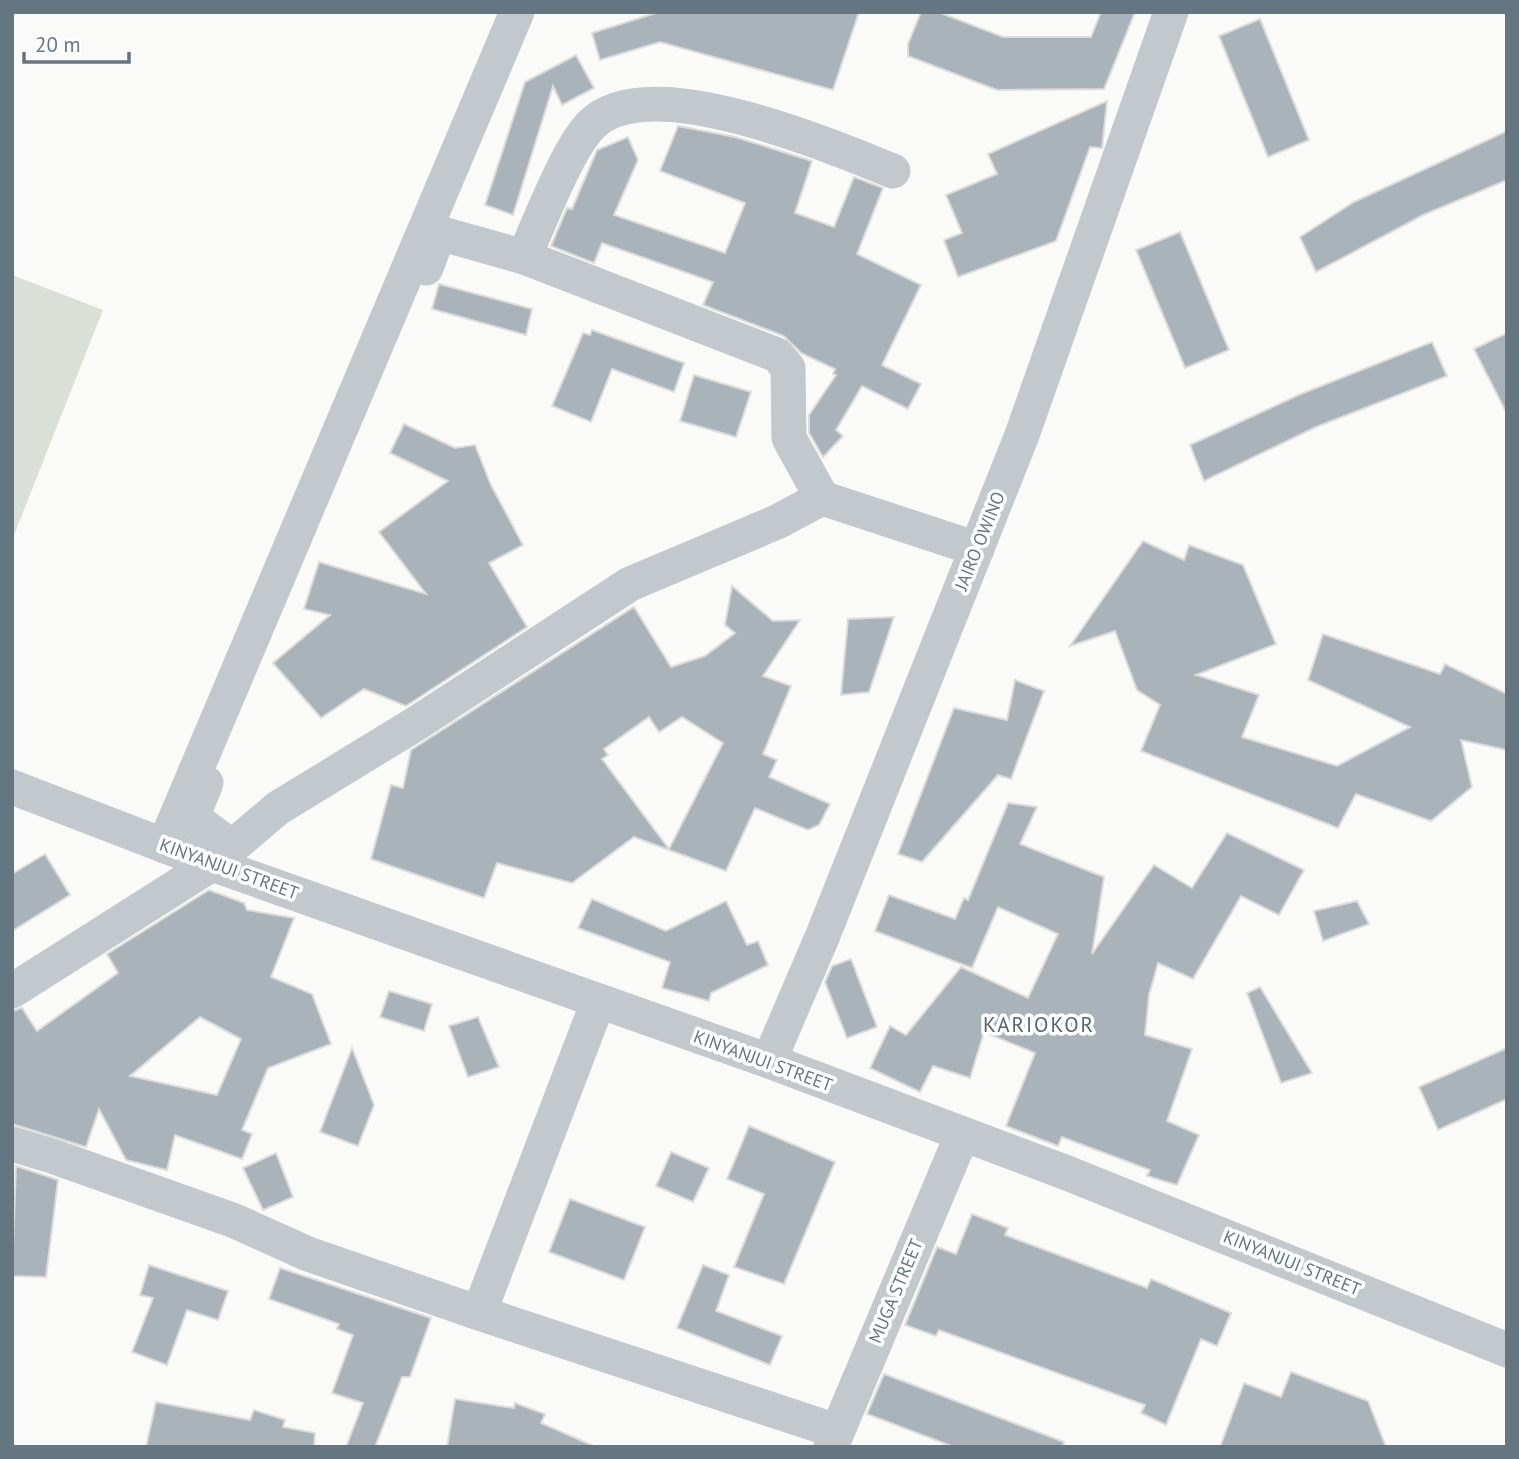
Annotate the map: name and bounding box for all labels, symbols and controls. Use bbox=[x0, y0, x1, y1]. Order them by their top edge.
scale bar bbox=[24, 21, 130, 65]
text: 20 m bbox=[35, 31, 81, 58]
street label: JAIRO OWINO bbox=[949, 488, 1010, 595]
street label: KINYANJUI STREET bbox=[156, 833, 302, 904]
district label: KARIOKOR bbox=[983, 1011, 1095, 1038]
street label: KINYANJUI STREET bbox=[690, 1025, 836, 1096]
street label: KINYANJUI STREET bbox=[1220, 1224, 1364, 1301]
street label: MUGA STREET bbox=[863, 1235, 928, 1346]

